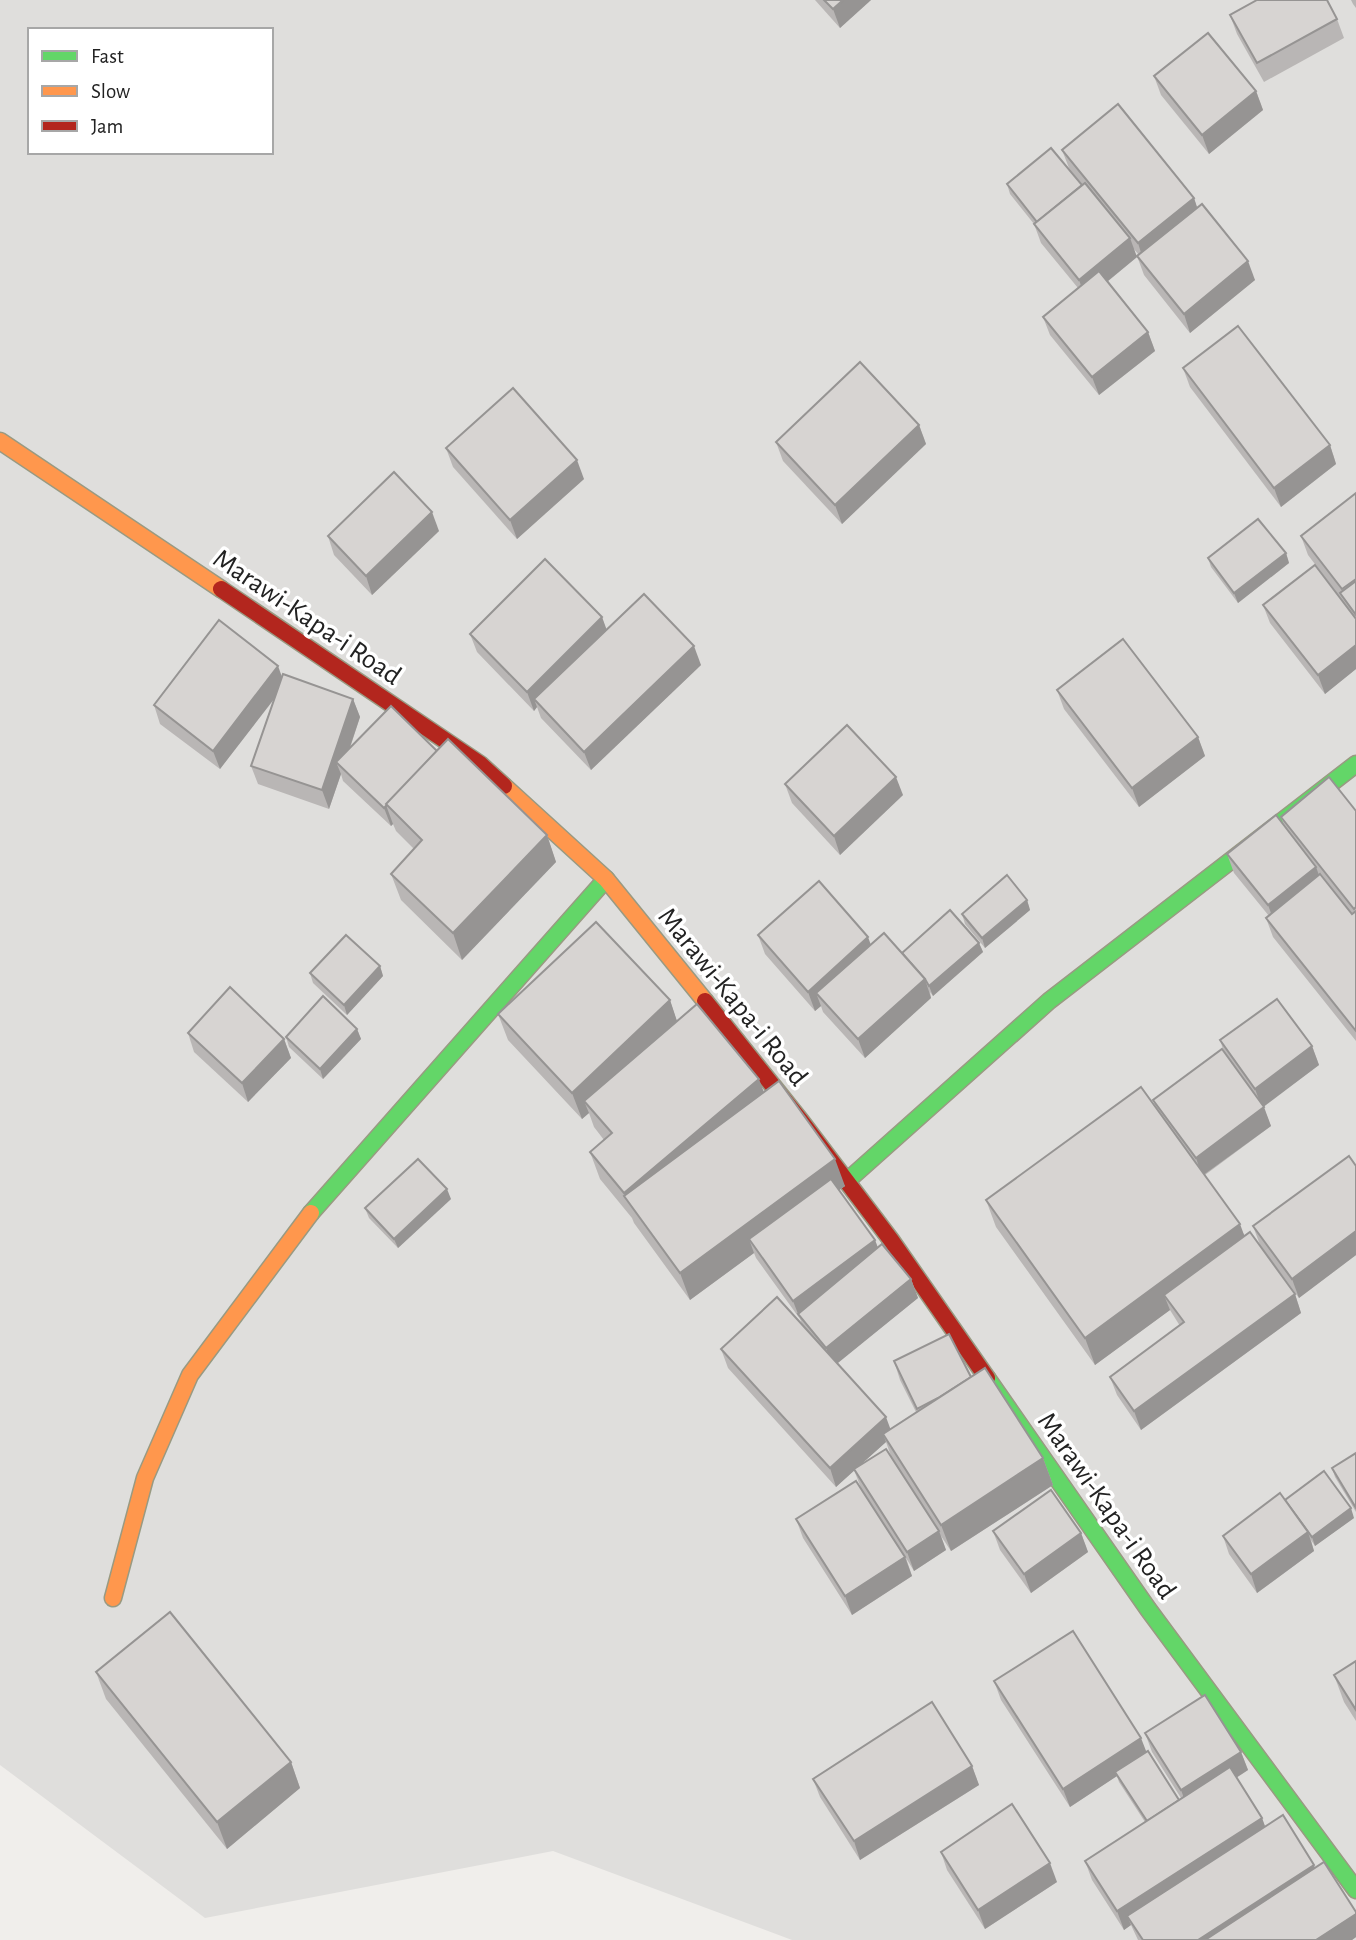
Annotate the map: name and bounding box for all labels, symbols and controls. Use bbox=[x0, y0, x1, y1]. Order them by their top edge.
legend bbox=[28, 28, 273, 154]
text: Fast bbox=[91, 46, 124, 67]
text: Slow bbox=[91, 81, 130, 102]
text: Jam bbox=[91, 116, 123, 137]
street label: Marawi-Kapa-i Road bbox=[208, 545, 406, 691]
street label: Marawi-Kapa-i Road bbox=[652, 903, 813, 1092]
street label: Marawi-Kapa-i Road bbox=[1032, 1408, 1181, 1604]

